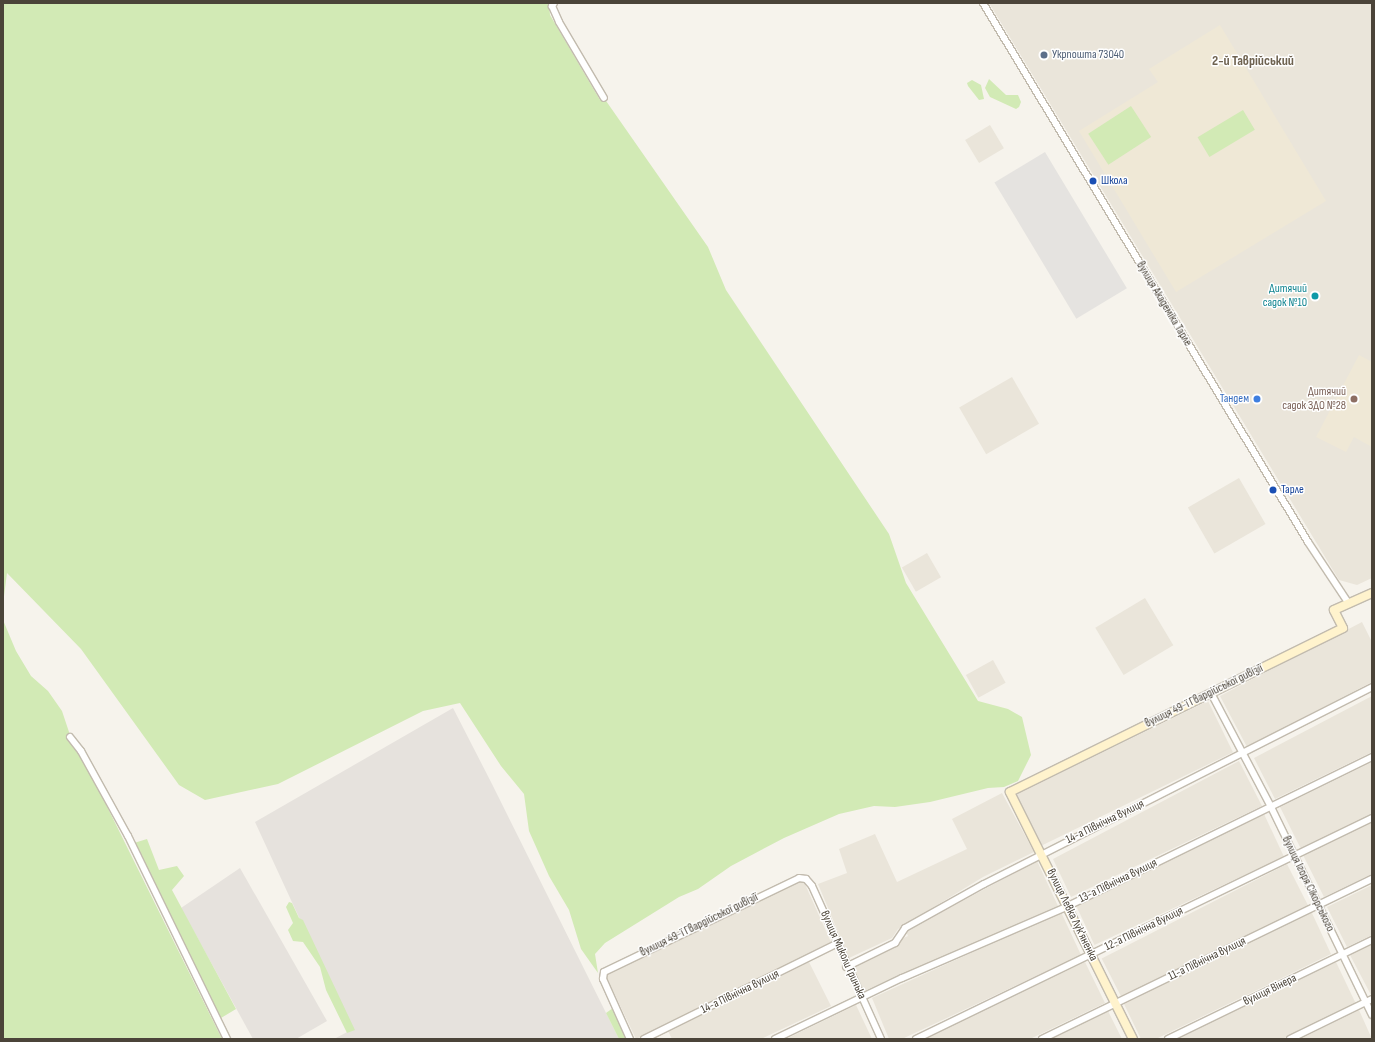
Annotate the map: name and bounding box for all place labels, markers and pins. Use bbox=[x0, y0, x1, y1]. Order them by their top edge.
place label: Укрпошта 73040 bbox=[1052, 48, 1124, 62]
marker: Укрпошта 73040 bbox=[1039, 50, 1049, 60]
place label: Школа bbox=[1101, 174, 1128, 188]
marker: Школа bbox=[1088, 176, 1098, 186]
place label: Дитячий садок №10 bbox=[1263, 282, 1307, 310]
marker: Дитячий садок №10 bbox=[1310, 291, 1320, 301]
place label: Дитячий садок ЗДО №28 bbox=[1282, 385, 1346, 413]
place label: Тандем bbox=[1220, 392, 1249, 406]
marker: Тандем bbox=[1252, 394, 1262, 404]
marker: Дитячий садок ЗДО №28 bbox=[1349, 394, 1359, 404]
place label: Тарле bbox=[1281, 483, 1304, 497]
marker: Тарле bbox=[1268, 485, 1278, 495]

